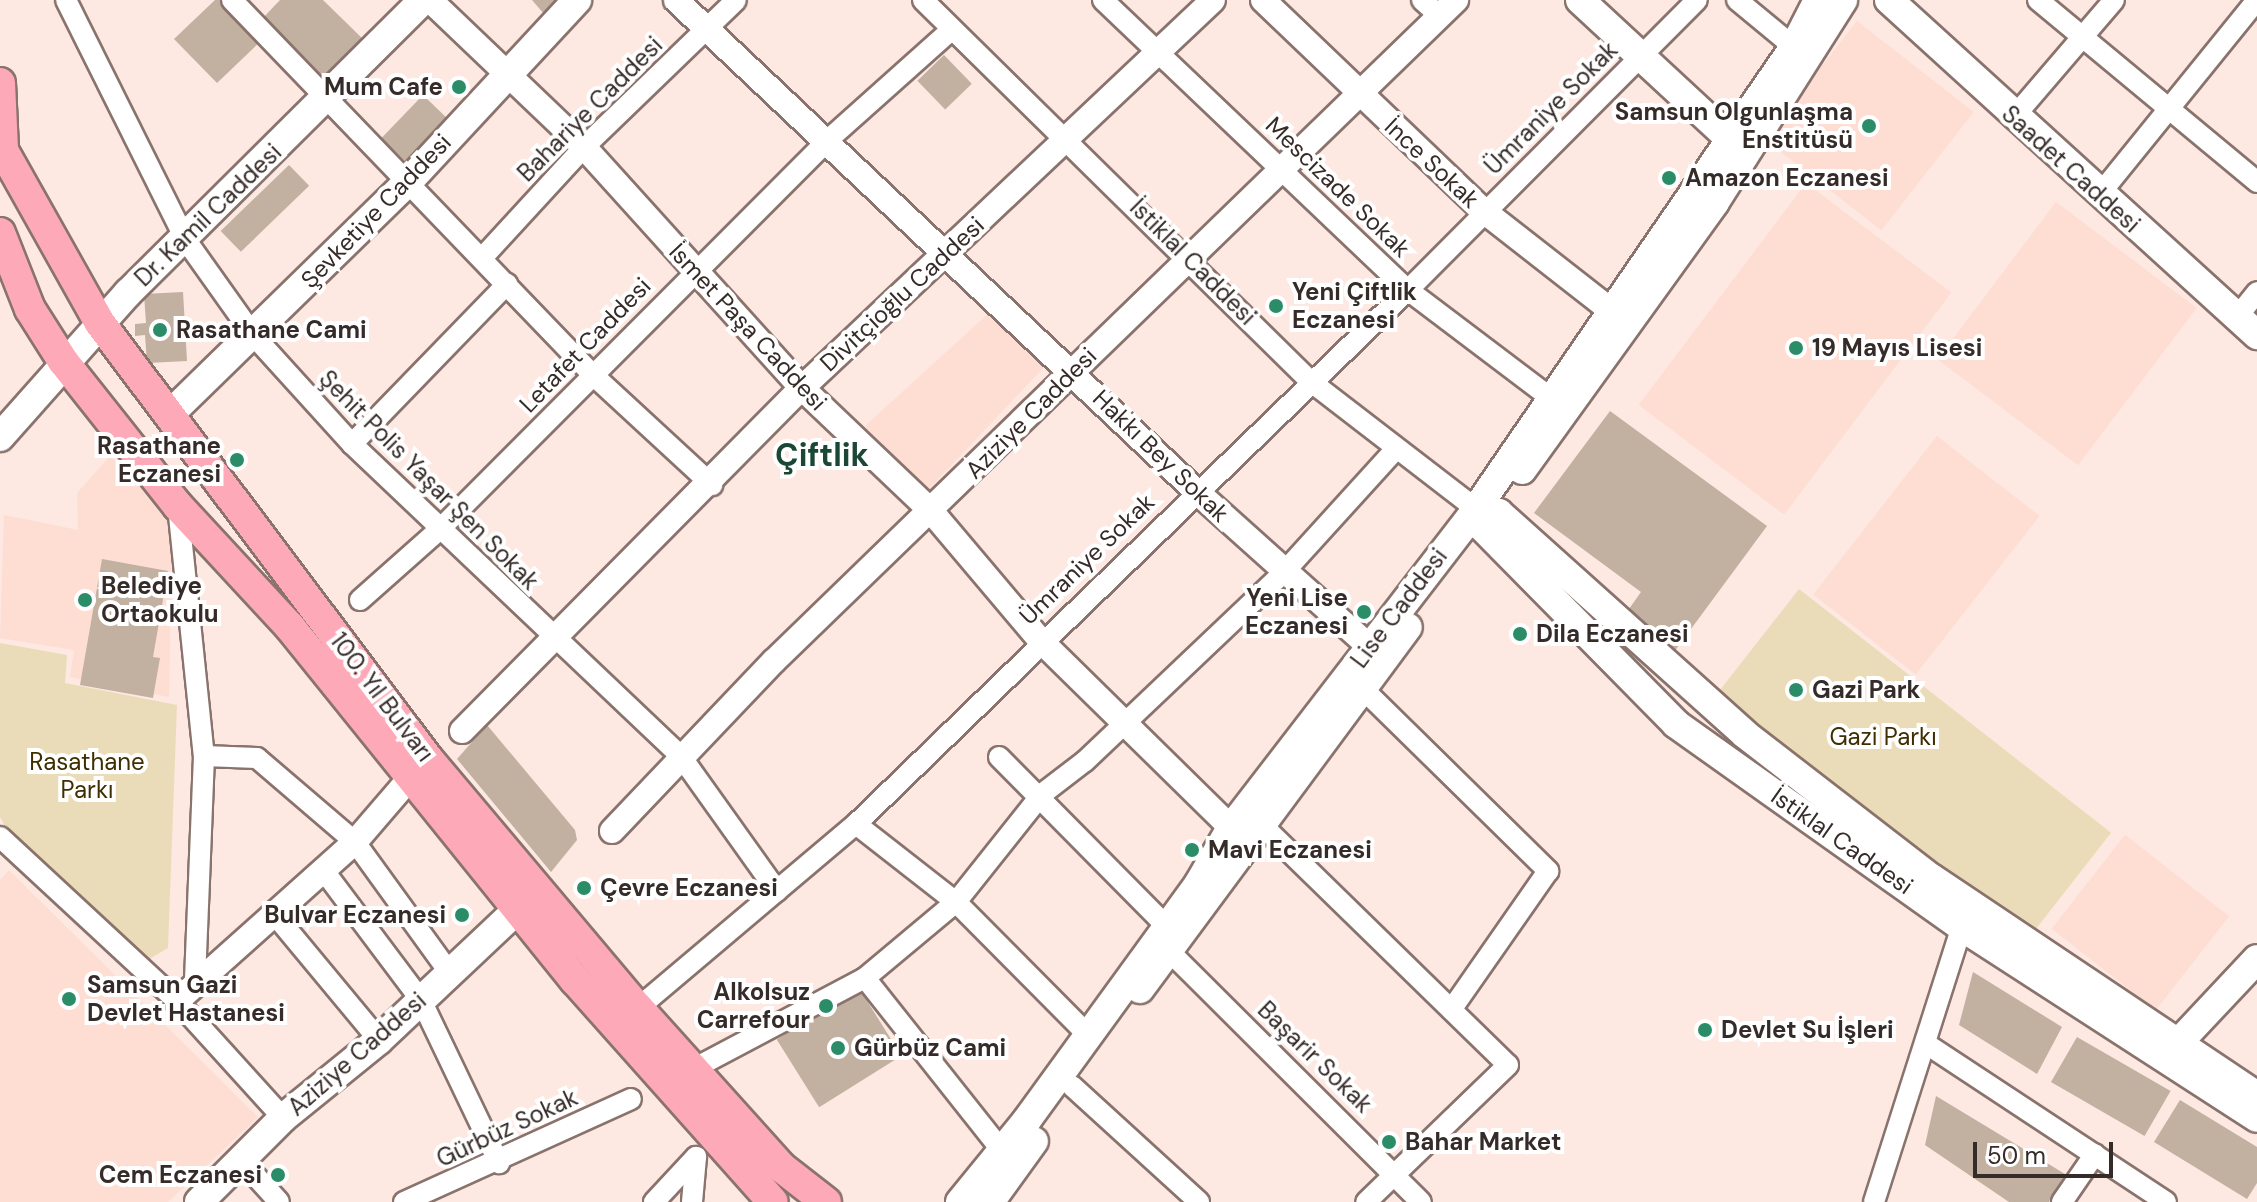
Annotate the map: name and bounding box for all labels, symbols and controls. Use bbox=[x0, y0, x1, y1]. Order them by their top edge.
street label: Bahariye Caddesi bbox=[512, 31, 668, 187]
street label: Ümraniye Sokak bbox=[1479, 36, 1623, 180]
place label: Mum Cafe bbox=[324, 73, 443, 101]
marker: Mum Cafe bbox=[450, 78, 468, 96]
place label: Samsun Olgunlaşma Enstitüsü bbox=[1615, 98, 1853, 154]
street label: Saadet Caddesi bbox=[1996, 99, 2146, 239]
street label: Mescizade Sokak bbox=[1260, 111, 1416, 263]
street label: İnce Sokak bbox=[1379, 112, 1485, 214]
marker: Samsun Olgunlaşma Enstitüsü bbox=[1860, 117, 1878, 135]
street label: Şevketiye Caddesi bbox=[295, 128, 457, 294]
street label: Dr. Kamil Caddesi bbox=[129, 138, 287, 292]
place label: Amazon Eczanesi bbox=[1685, 164, 1888, 192]
marker: Amazon Eczanesi bbox=[1660, 169, 1678, 187]
street label: İstiklal Caddesi bbox=[1124, 193, 1262, 331]
street label: Divitçioğlu Caddesi bbox=[814, 211, 990, 377]
street label: İsmet Paşa Caddesi bbox=[663, 238, 833, 416]
street label: Letafet Caddesi bbox=[513, 272, 657, 418]
place label: Yeni Çiftlik Eczanesi bbox=[1292, 278, 1417, 334]
marker: Yeni Çiftlik Eczanesi bbox=[1267, 297, 1285, 315]
place label: Rasathane Cami bbox=[176, 316, 367, 344]
marker: Rasathane Cami bbox=[151, 321, 169, 339]
place label: 19 Mayıs Lisesi bbox=[1812, 334, 1982, 362]
marker: 19 Mayıs Lisesi bbox=[1787, 339, 1805, 357]
street label: Aziziye Caddesi bbox=[959, 341, 1103, 485]
street label: Şehit Polis Yaşar Şen Sokak bbox=[313, 364, 545, 596]
street label: Hakkı Bey Sokak bbox=[1087, 384, 1235, 528]
place label: Rasathane Eczanesi bbox=[97, 432, 221, 488]
district label: Çiftlik bbox=[775, 436, 869, 474]
marker: Rasathane Eczanesi bbox=[228, 451, 246, 469]
street label: Ümraniye Sokak bbox=[1014, 487, 1160, 631]
street label: Lise Caddesi bbox=[1345, 543, 1453, 673]
place label: Belediye Ortaokulu bbox=[101, 572, 219, 628]
place label: Yeni Lise Eczanesi bbox=[1245, 584, 1348, 640]
marker: Belediye Ortaokulu bbox=[76, 591, 94, 609]
marker: Yeni Lise Eczanesi bbox=[1355, 603, 1373, 621]
place label: Dila Eczanesi bbox=[1536, 620, 1689, 648]
marker: Dila Eczanesi bbox=[1511, 625, 1529, 643]
street label: 100. Yıl Bulvarı bbox=[324, 627, 440, 767]
place label: Gazi Park bbox=[1812, 676, 1920, 704]
marker: Gazi Park bbox=[1787, 681, 1805, 699]
park label: Gazi Parkı bbox=[1829, 723, 1937, 751]
park label: Rasathane Parkı bbox=[29, 748, 145, 804]
street label: İstiklal Caddesi bbox=[1766, 781, 1918, 901]
place label: Mavi Eczanesi bbox=[1208, 836, 1372, 864]
marker: Mavi Eczanesi bbox=[1183, 841, 1201, 859]
place label: Çevre Eczanesi bbox=[600, 874, 778, 902]
marker: Çevre Eczanesi bbox=[575, 879, 593, 897]
place label: Bulvar Eczanesi bbox=[264, 901, 446, 929]
marker: Bulvar Eczanesi bbox=[453, 906, 471, 924]
place label: Samsun Gazi Devlet Hastanesi bbox=[87, 971, 285, 1027]
place label: Alkolsuz Carrefour bbox=[697, 978, 810, 1034]
street label: Aziziye Caddesi bbox=[282, 986, 432, 1122]
marker: Samsun Gazi Devlet Hastanesi bbox=[58, 988, 80, 1010]
street label: Başarir Sokak bbox=[1252, 995, 1378, 1119]
marker: Alkolsuz Carrefour bbox=[817, 997, 835, 1015]
place label: Devlet Su İşleri bbox=[1721, 1016, 1894, 1044]
marker: Devlet Su İşleri bbox=[1696, 1021, 1714, 1039]
place label: Gürbüz Cami bbox=[854, 1034, 1006, 1062]
marker: Gürbüz Cami bbox=[829, 1039, 847, 1057]
street label: Gürbüz Sokak bbox=[432, 1083, 582, 1173]
scale bar bbox=[1977, 1126, 2117, 1176]
place label: Bahar Market bbox=[1405, 1128, 1561, 1156]
marker: Bahar Market bbox=[1380, 1133, 1398, 1151]
text: 50 m bbox=[1987, 1140, 2046, 1171]
place label: Cem Eczanesi bbox=[99, 1161, 262, 1189]
marker: Cem Eczanesi bbox=[269, 1166, 287, 1184]

